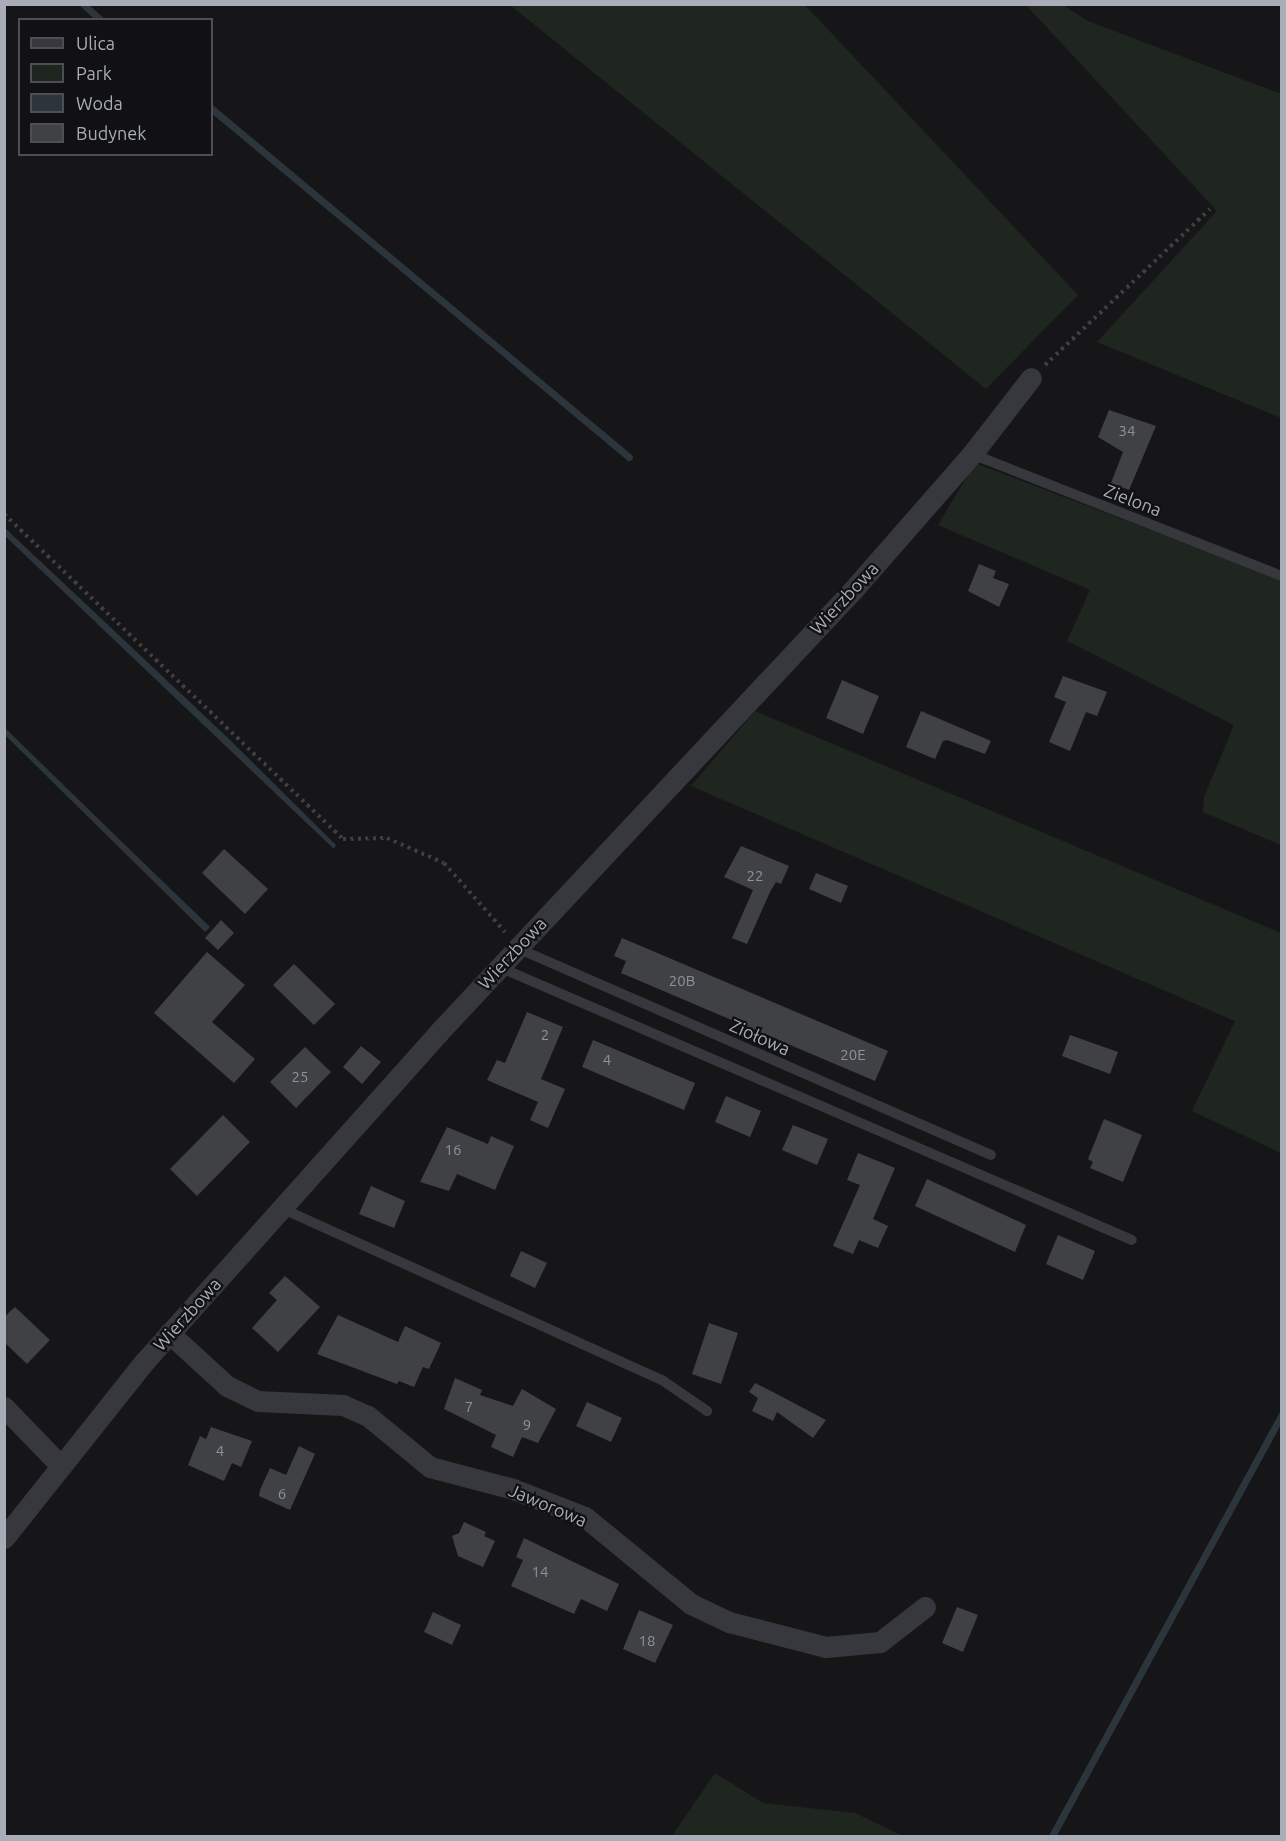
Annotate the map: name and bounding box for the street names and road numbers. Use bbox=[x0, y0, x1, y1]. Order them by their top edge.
street label: Zielona bbox=[1101, 479, 1165, 521]
street label: Wierzbowa bbox=[805, 557, 883, 639]
street label: Wierzbowa bbox=[473, 912, 551, 994]
street label: Ziołowa bbox=[726, 1014, 794, 1060]
street label: Wierzbowa bbox=[149, 1273, 225, 1355]
street label: Jaworowa bbox=[506, 1479, 590, 1531]

